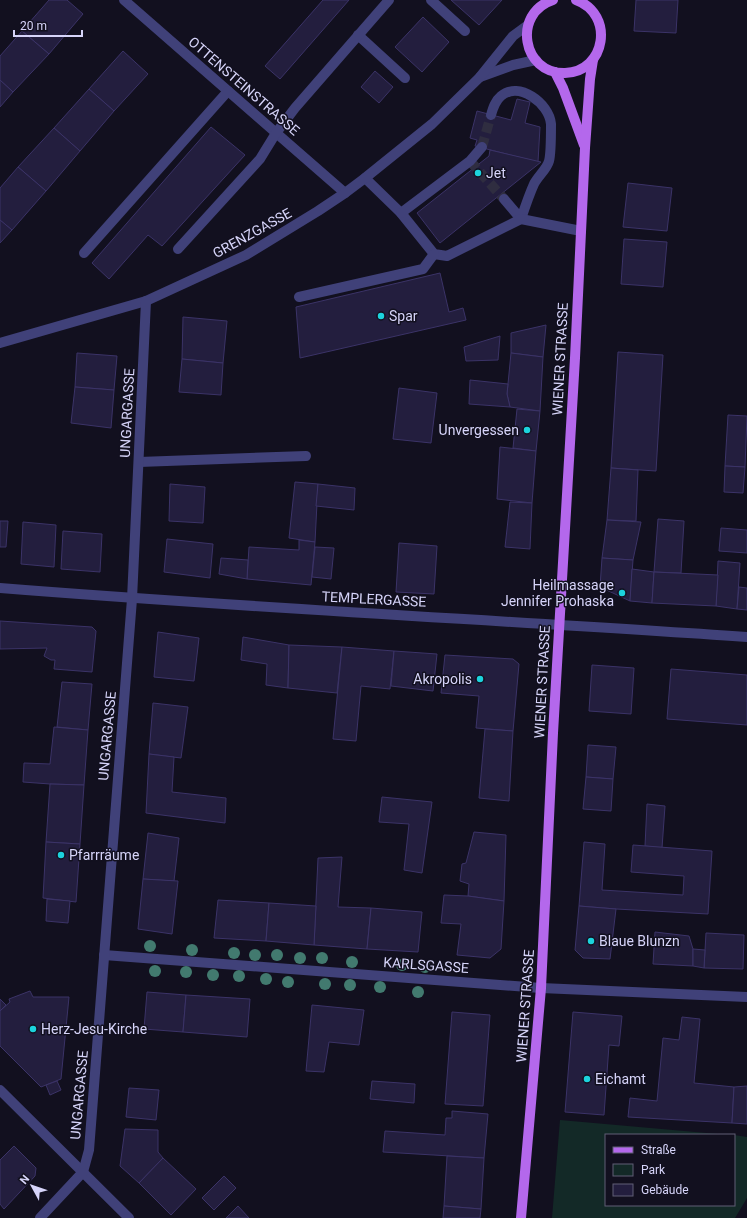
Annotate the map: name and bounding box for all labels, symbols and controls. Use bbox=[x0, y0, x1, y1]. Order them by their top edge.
scale bar bbox=[14, 12, 82, 38]
text: 20 m bbox=[20, 19, 47, 33]
street label: OTTENSTEINSTRASSE bbox=[185, 34, 303, 139]
place label: Jet bbox=[486, 165, 506, 181]
marker: Jet bbox=[473, 168, 483, 178]
street label: GRENZGASSE bbox=[210, 205, 294, 261]
street label: WIENER STRASSE bbox=[549, 302, 571, 416]
place label: Spar bbox=[389, 308, 418, 324]
marker: Spar bbox=[376, 311, 386, 321]
street label: UNGARGASSE bbox=[117, 368, 137, 458]
place label: Unvergessen bbox=[439, 422, 519, 438]
marker: Unvergessen bbox=[522, 425, 532, 435]
place label: Heilmassage Jennifer Prohaska bbox=[501, 577, 614, 609]
street label: TEMPLERGASSE bbox=[321, 588, 427, 610]
marker: Heilmassage Jennifer Prohaska bbox=[617, 588, 627, 598]
street label: WIENER STRASSE bbox=[531, 625, 553, 739]
place label: Akropolis bbox=[413, 671, 472, 687]
marker: Akropolis bbox=[475, 674, 485, 684]
street label: UNGARGASSE bbox=[95, 691, 119, 781]
place label: Pfarrräume bbox=[69, 847, 139, 863]
marker: Pfarrräume bbox=[56, 850, 66, 860]
place label: Blaue Blunzn bbox=[599, 933, 680, 949]
marker: Blaue Blunzn bbox=[586, 936, 596, 946]
street label: WIENER STRASSE bbox=[513, 949, 537, 1063]
street label: KARLSGASSE bbox=[383, 954, 469, 976]
place label: Herz-Jesu-Kirche bbox=[41, 1021, 147, 1037]
marker: Herz-Jesu-Kirche bbox=[28, 1024, 38, 1034]
street label: UNGARGASSE bbox=[67, 1050, 91, 1140]
place label: Eichamt bbox=[595, 1071, 646, 1087]
marker: Eichamt bbox=[582, 1074, 592, 1084]
legend bbox=[605, 1134, 735, 1206]
text: Straße bbox=[641, 1143, 676, 1157]
text: Park bbox=[641, 1163, 666, 1177]
north arrow bbox=[12, 1166, 52, 1206]
text: N bbox=[17, 1173, 32, 1187]
text: Gebäude bbox=[641, 1183, 689, 1197]

